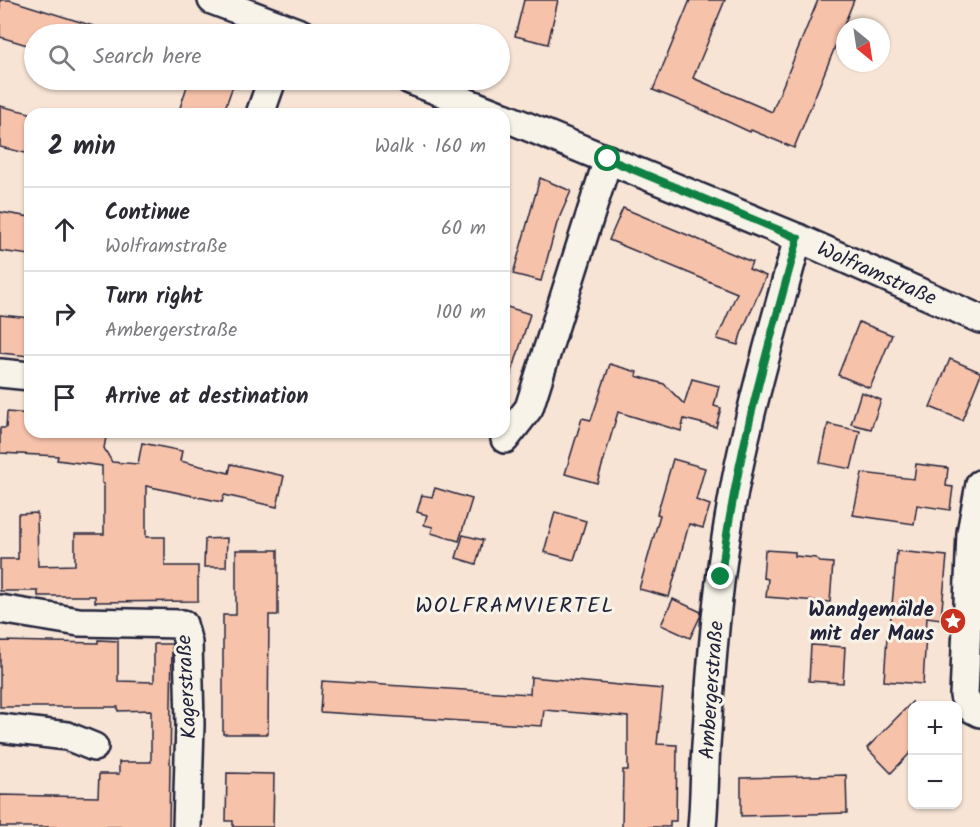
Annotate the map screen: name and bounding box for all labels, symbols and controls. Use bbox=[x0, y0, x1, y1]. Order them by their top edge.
north arrow bbox=[836, 18, 890, 72]
search box bbox=[24, 24, 510, 90]
text: Search here bbox=[93, 40, 201, 75]
icon: search bbox=[45, 41, 78, 74]
text: 2 min bbox=[48, 126, 116, 168]
text: Walk · 160 m bbox=[375, 131, 486, 163]
route start bbox=[594, 145, 620, 171]
text: Continue bbox=[105, 196, 190, 231]
icon: ahead bbox=[48, 213, 81, 246]
text: 60 m bbox=[441, 213, 486, 245]
text: Wolframstraße bbox=[105, 231, 227, 263]
street label: Wolframstraße bbox=[811, 233, 942, 316]
text: Turn right bbox=[105, 280, 203, 315]
icon: right bbox=[48, 297, 81, 330]
text: 100 m bbox=[436, 297, 486, 329]
text: Ambergerstraße bbox=[105, 315, 237, 347]
text: Arrive at destination bbox=[105, 380, 308, 415]
icon: arrive bbox=[48, 381, 81, 414]
route end bbox=[707, 563, 733, 589]
district label: WOLFRAMVIERTEL bbox=[415, 589, 615, 624]
place label: Wandgemälde mit der Maus bbox=[808, 594, 934, 651]
place icon: Wandgemälde mit der Maus bbox=[938, 606, 968, 636]
street label: Ambergerstraße bbox=[691, 619, 734, 761]
street label: Kagerstraße bbox=[168, 633, 207, 740]
map controls bbox=[908, 701, 962, 809]
button: + bbox=[908, 701, 962, 755]
button: − bbox=[908, 755, 962, 809]

